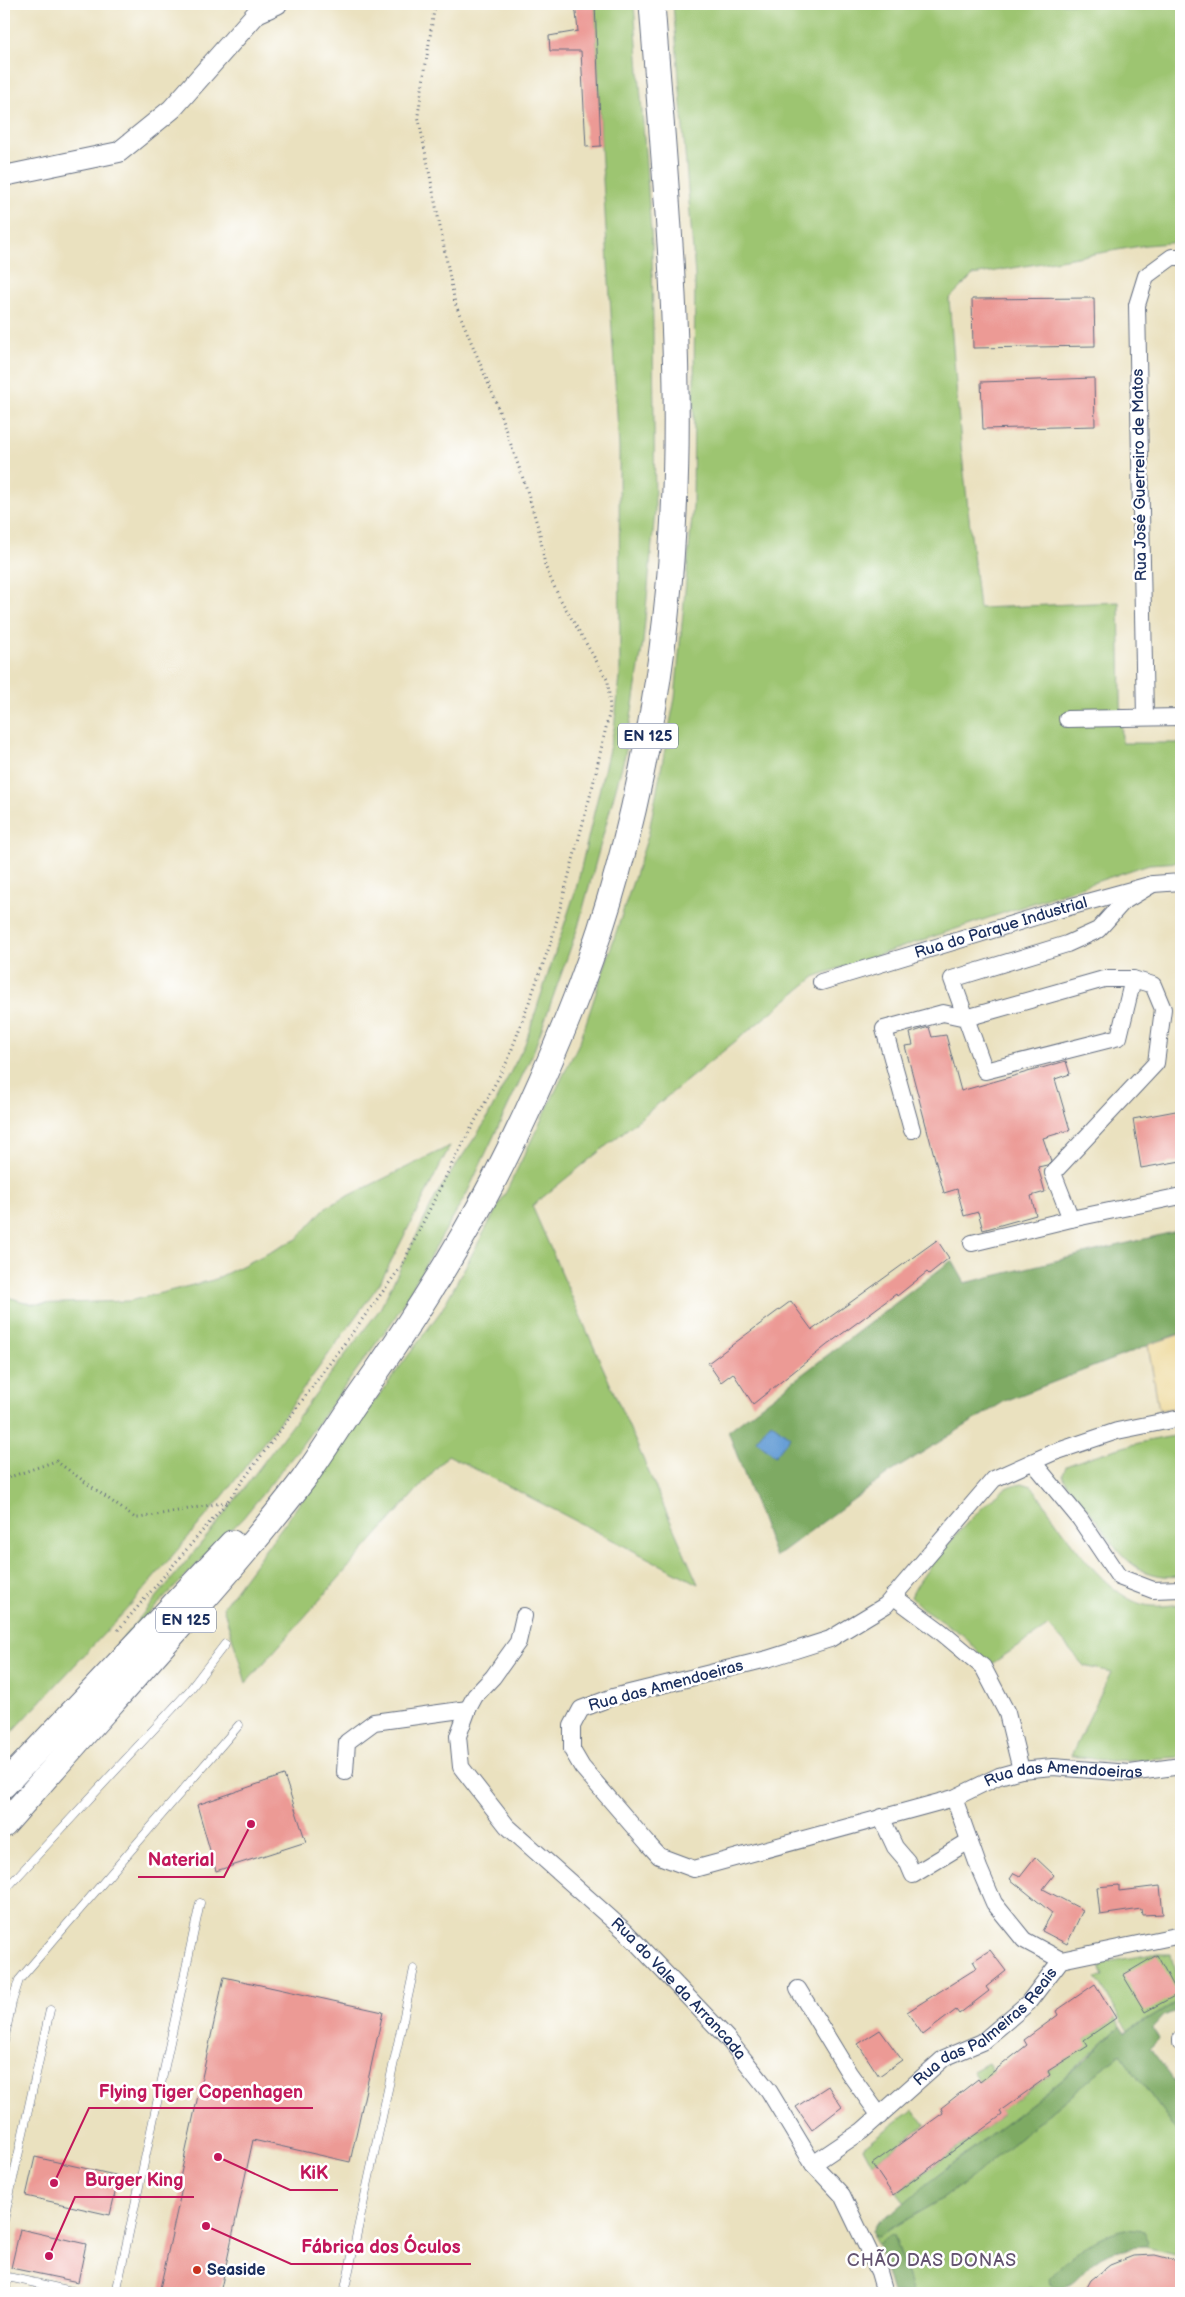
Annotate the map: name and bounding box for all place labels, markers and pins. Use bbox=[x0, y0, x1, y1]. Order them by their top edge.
callout: Naterial bbox=[138, 1844, 224, 1877]
callout: Flying Tiger Copenhagen bbox=[89, 2075, 313, 2108]
callout: KiK bbox=[290, 2157, 338, 2190]
callout: Burger King bbox=[75, 2164, 194, 2197]
callout: Fábrica dos Óculos bbox=[291, 2231, 471, 2264]
place label: Seaside bbox=[207, 2261, 265, 2280]
marker: Seaside bbox=[191, 2264, 203, 2276]

